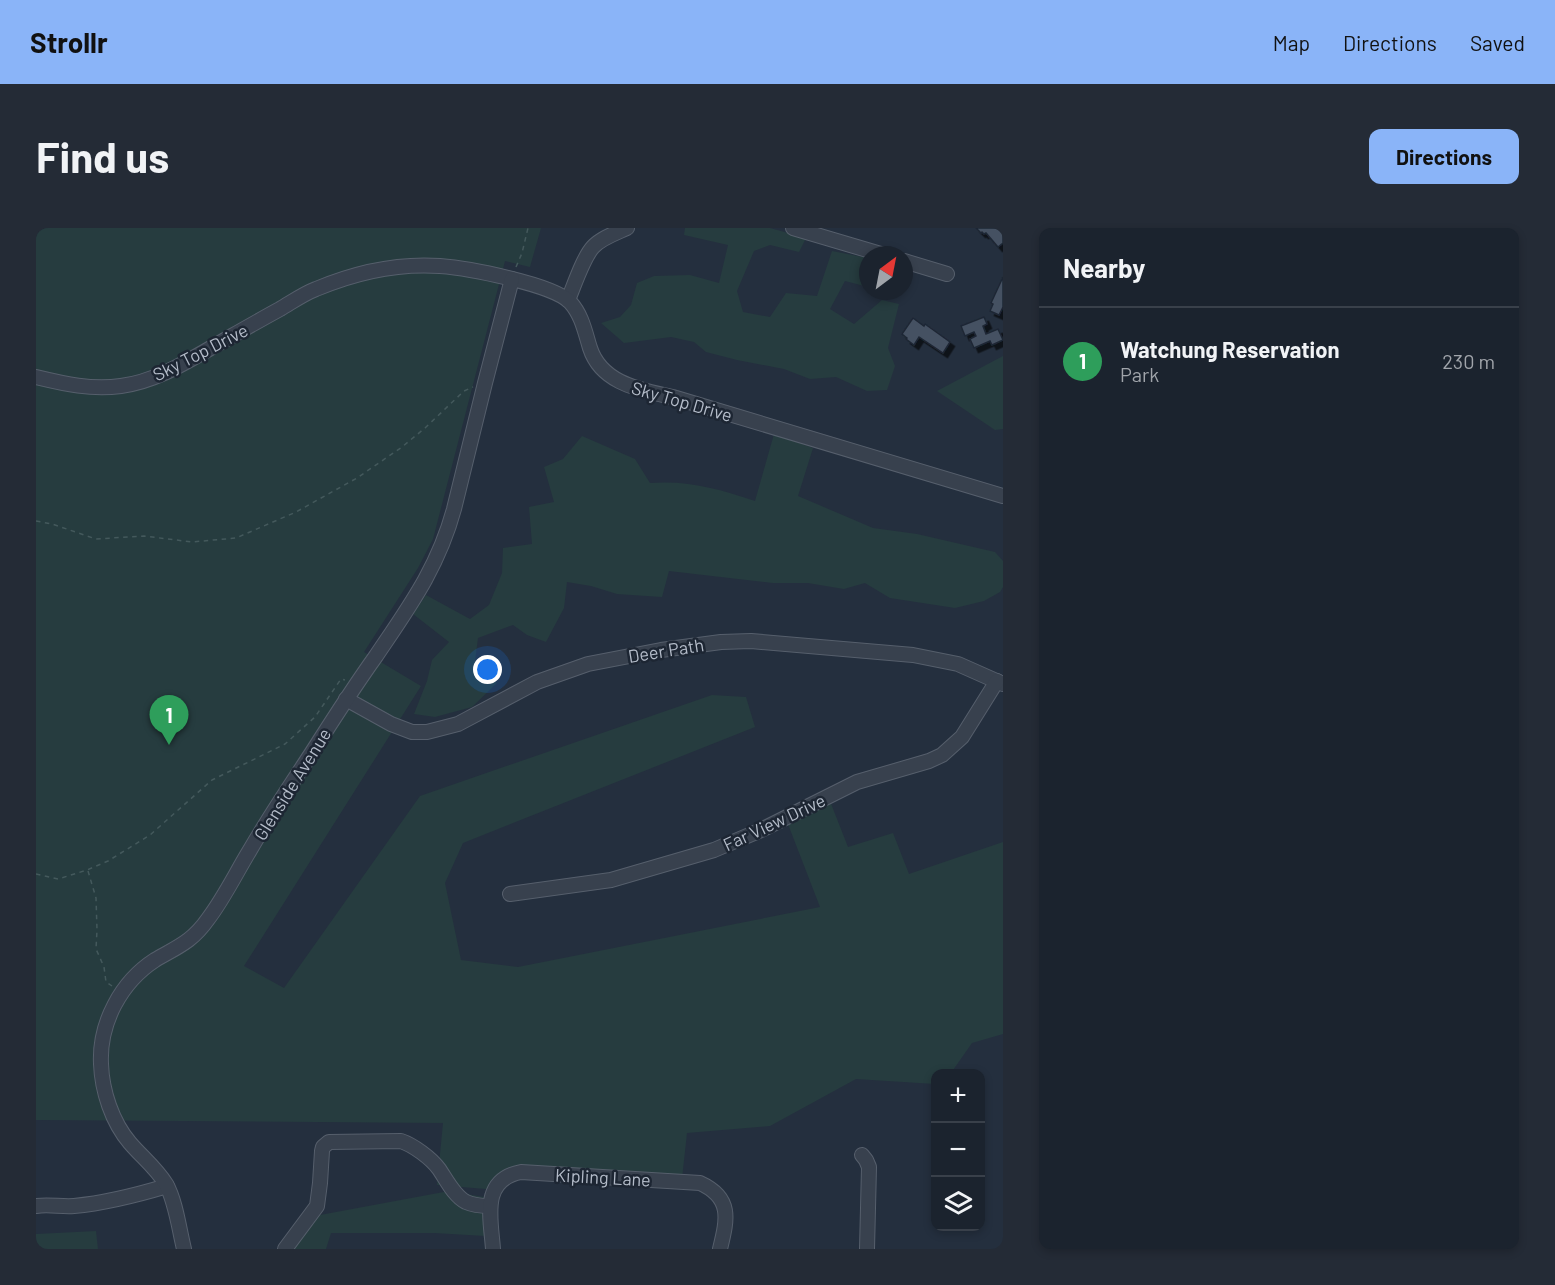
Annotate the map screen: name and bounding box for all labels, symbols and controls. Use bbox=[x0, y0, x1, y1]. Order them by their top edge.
text: Strollr bbox=[30, 25, 108, 59]
text: Map bbox=[1273, 30, 1310, 55]
text: Directions bbox=[1343, 30, 1437, 55]
text: Saved bbox=[1470, 30, 1525, 55]
button: Directions bbox=[1369, 129, 1519, 184]
text: Find us bbox=[36, 131, 169, 181]
north arrow bbox=[859, 246, 913, 300]
text: Nearby bbox=[1063, 252, 1145, 283]
street label: Sky Top Drive bbox=[149, 319, 251, 385]
text: Watchung Reservation bbox=[1120, 336, 1339, 362]
text: 1 bbox=[1079, 349, 1086, 373]
text: 230 m bbox=[1442, 349, 1495, 373]
text: Park bbox=[1120, 362, 1159, 386]
street label: Sky Top Drive bbox=[629, 376, 735, 426]
street label: Deer Path bbox=[627, 633, 705, 667]
your location bbox=[473, 655, 502, 684]
pin: 1 bbox=[150, 696, 188, 745]
street label: Glenside Avenue bbox=[249, 724, 335, 844]
street label: Far View Drive bbox=[719, 789, 829, 855]
map controls bbox=[931, 1069, 985, 1231]
button: + bbox=[931, 1069, 985, 1123]
button: − bbox=[931, 1123, 985, 1177]
street label: Kipling Lane bbox=[555, 1164, 651, 1190]
button: layers bbox=[931, 1177, 985, 1231]

